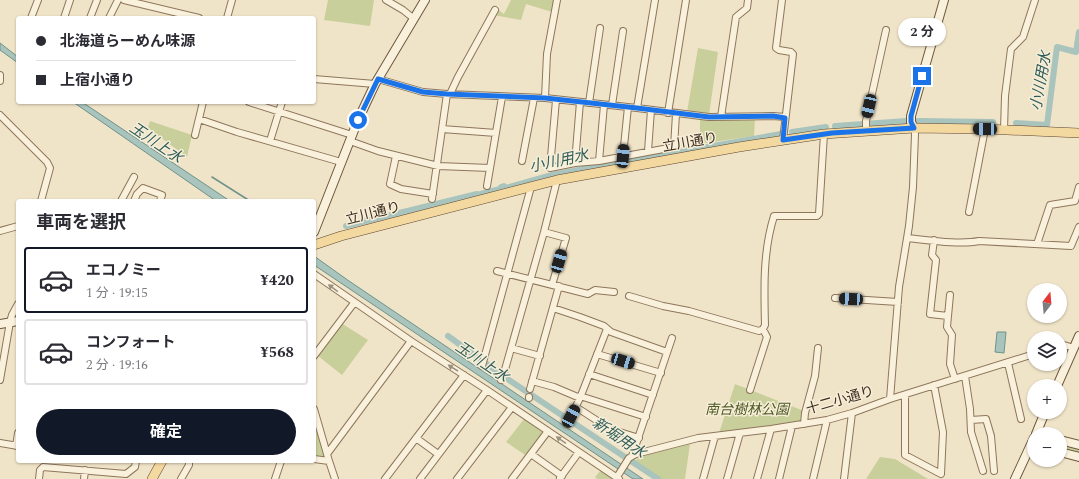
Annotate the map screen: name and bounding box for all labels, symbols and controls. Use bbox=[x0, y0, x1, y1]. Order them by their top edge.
callout: 2 分 bbox=[898, 18, 946, 46]
text: 2 分 bbox=[910, 22, 934, 42]
text: 北海道らーめん味源 bbox=[60, 30, 195, 53]
water label: 小川用水 bbox=[1024, 47, 1058, 113]
route end bbox=[913, 67, 931, 85]
text: 上宿小通り bbox=[60, 69, 135, 92]
car bbox=[860, 93, 878, 119]
route start bbox=[349, 111, 367, 129]
water label: 玉川上水 bbox=[125, 117, 189, 170]
car bbox=[973, 123, 997, 135]
street label: 立川通り bbox=[661, 127, 719, 157]
water label: 小川用水 bbox=[527, 143, 593, 178]
car bbox=[616, 144, 630, 168]
street label: 立川通り bbox=[343, 196, 403, 230]
text: 車両を選択 bbox=[36, 209, 126, 236]
car bbox=[550, 248, 568, 274]
text: エコノミー bbox=[86, 259, 161, 282]
icon: car bbox=[38, 262, 74, 298]
text: ¥420 bbox=[260, 269, 294, 292]
text: 1 分 · 19:15 bbox=[86, 283, 148, 303]
north arrow bbox=[1027, 283, 1067, 323]
map controls bbox=[1027, 283, 1067, 467]
one-way arrow bbox=[328, 284, 339, 292]
car bbox=[839, 292, 863, 306]
text: コンフォート bbox=[86, 331, 176, 354]
button: layers bbox=[1027, 331, 1067, 371]
icon: car bbox=[38, 334, 74, 370]
water label: 玉川上水 bbox=[451, 336, 515, 389]
text: ¥568 bbox=[260, 341, 294, 364]
car bbox=[610, 352, 636, 370]
text: 2 分 · 19:16 bbox=[86, 355, 148, 375]
one-way arrow bbox=[448, 364, 458, 372]
button: + bbox=[1027, 379, 1067, 419]
street label: 十二小通り bbox=[803, 380, 877, 420]
park label: 南台樹林公園 bbox=[705, 399, 791, 420]
car bbox=[560, 403, 582, 429]
button: 確定 bbox=[36, 409, 296, 455]
water label: 新堀用水 bbox=[588, 412, 652, 465]
button: − bbox=[1027, 427, 1067, 467]
one-way arrow bbox=[556, 436, 567, 444]

